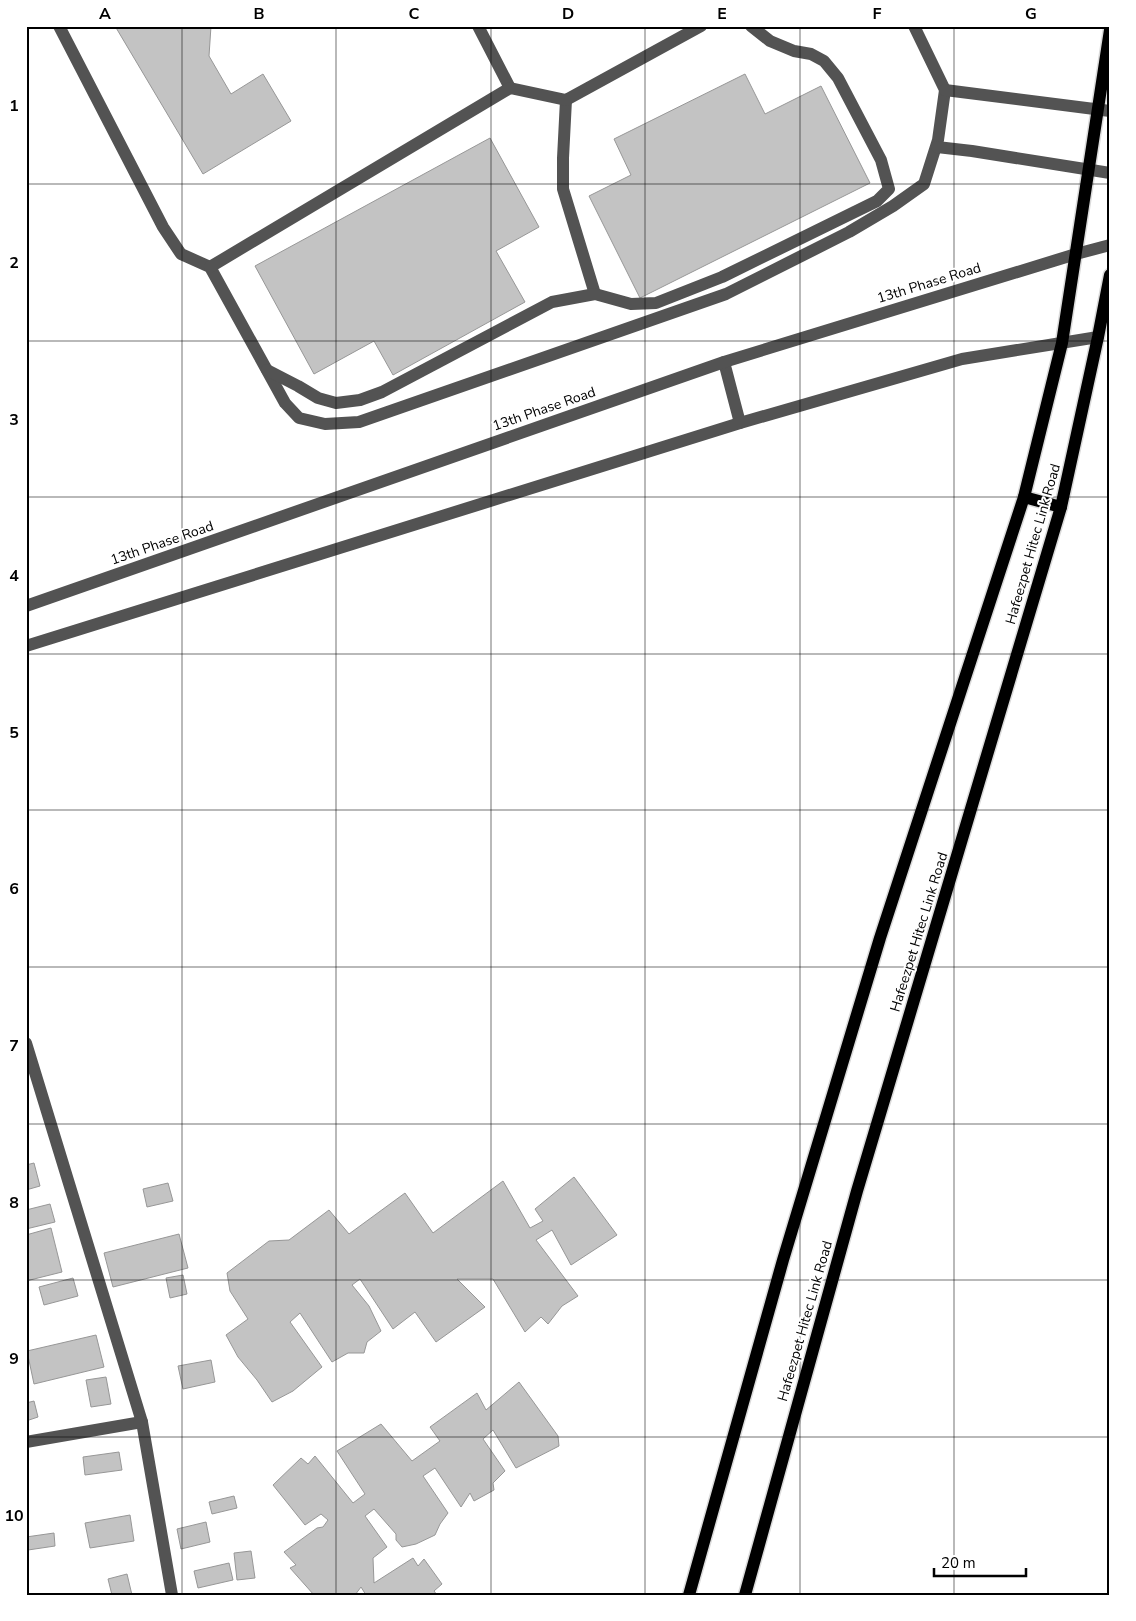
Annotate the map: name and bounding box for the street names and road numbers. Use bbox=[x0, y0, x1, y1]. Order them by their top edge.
street label: 13th Phase Road bbox=[875, 258, 983, 308]
street label: 13th Phase Road bbox=[490, 382, 598, 436]
street label: Hafeezpet Hitec Link Road bbox=[1001, 461, 1065, 627]
street label: 13th Phase Road bbox=[108, 516, 216, 570]
street label: Hafeezpet Hitec Link Road bbox=[886, 850, 952, 1014]
street label: Hafeezpet Hitec Link Road bbox=[773, 1238, 837, 1404]

